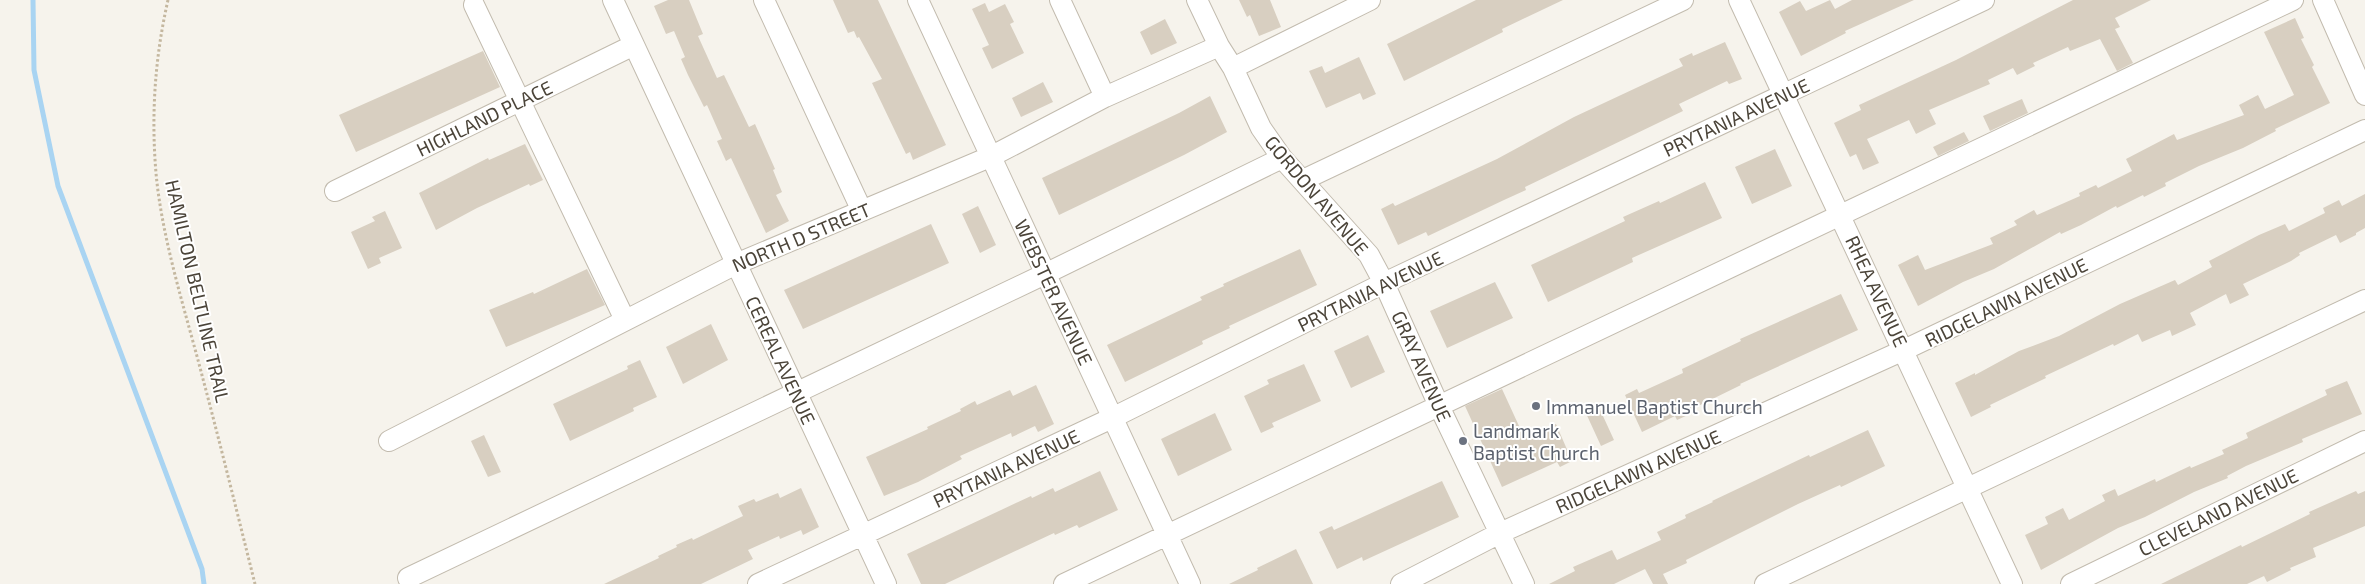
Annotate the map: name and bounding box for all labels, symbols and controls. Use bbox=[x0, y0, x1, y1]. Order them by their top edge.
street label: PRYTANIA AVENUE bbox=[1659, 73, 1813, 161]
street label: HIGHLAND PLACE bbox=[412, 75, 556, 161]
street label: GORDON AVENUE bbox=[1260, 131, 1374, 259]
street label: HAMILTON BELTLINE TRAIL bbox=[161, 177, 235, 405]
street label: NORTH D STREET bbox=[728, 197, 874, 277]
street label: WEBSTER AVENUE bbox=[1010, 215, 1098, 369]
street label: RHEA AVENUE bbox=[1841, 232, 1913, 350]
street label: PRYTANIA AVENUE bbox=[1294, 246, 1446, 336]
street label: RIDGELAWN AVENUE bbox=[1921, 253, 2091, 351]
street label: CEREAL AVENUE bbox=[741, 292, 821, 428]
street label: GRAY AVENUE bbox=[1387, 307, 1457, 425]
place label: Immanuel Baptist Church bbox=[1546, 395, 1763, 418]
marker: Immanuel Baptist Church bbox=[1530, 400, 1542, 412]
place label: Landmark Baptist Church bbox=[1473, 419, 1600, 464]
street label: PRYTANIA AVENUE bbox=[929, 424, 1083, 512]
street label: RIDGELAWN AVENUE bbox=[1552, 424, 1724, 518]
marker: Landmark Baptist Church bbox=[1457, 435, 1469, 447]
street label: CLEVELAND AVENUE bbox=[2134, 463, 2302, 561]

